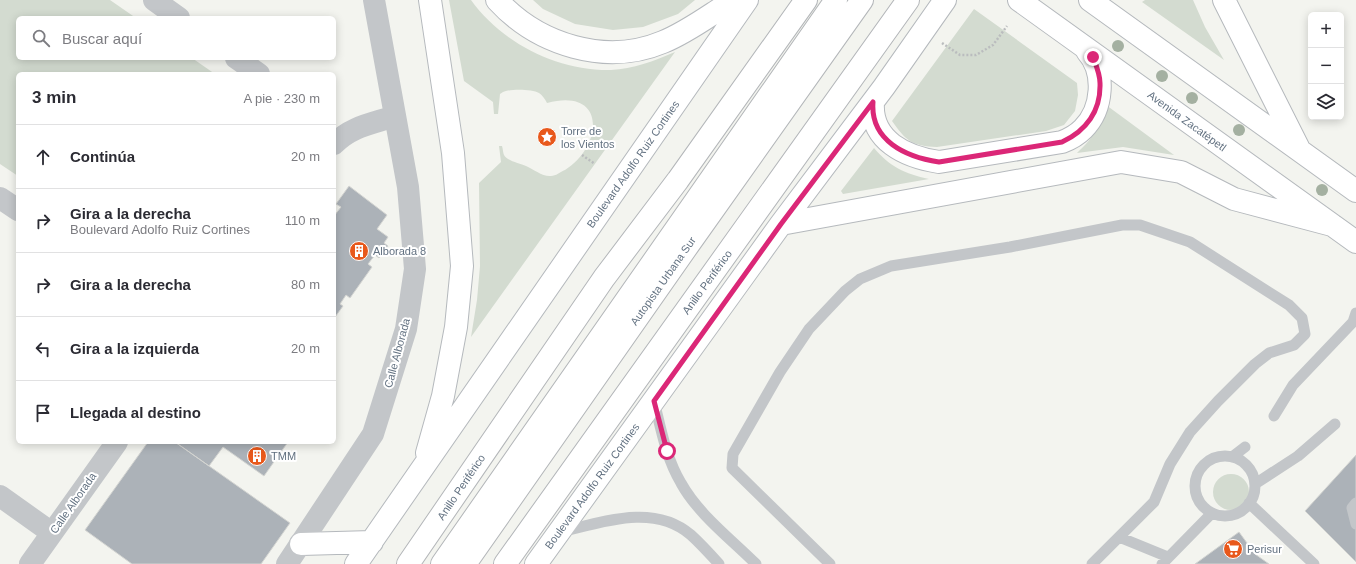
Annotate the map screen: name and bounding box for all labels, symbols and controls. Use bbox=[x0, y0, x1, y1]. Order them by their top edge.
map controls bbox=[1308, 12, 1344, 120]
button: + bbox=[1308, 12, 1344, 48]
search box bbox=[16, 16, 336, 60]
icon: search bbox=[30, 27, 52, 49]
text: Buscar aquí bbox=[62, 30, 142, 47]
route end bbox=[1084, 48, 1102, 66]
button: − bbox=[1308, 48, 1344, 84]
button: layers bbox=[1308, 84, 1344, 120]
text: 3 min bbox=[32, 88, 76, 107]
street label: Avenida Zacatépetl bbox=[1145, 89, 1229, 153]
text: A pie · 230 m bbox=[243, 91, 320, 106]
street label: Boulevard Adolfo Ruiz Cortines bbox=[584, 98, 682, 230]
place label: Torre de los Vientos bbox=[561, 125, 615, 150]
place icon: Torre de los Vientos bbox=[536, 126, 558, 148]
icon: ahead bbox=[32, 146, 54, 168]
text: Continúa bbox=[70, 148, 135, 165]
text: 20 m bbox=[291, 149, 320, 164]
text: Gira a la derecha bbox=[70, 205, 191, 222]
icon: right bbox=[32, 210, 54, 232]
text: 110 m bbox=[285, 213, 320, 228]
text: Boulevard Adolfo Ruiz Cortines bbox=[70, 222, 250, 237]
street label: Autopista Urbana Sur bbox=[628, 234, 698, 328]
building icon: Alborada 8 bbox=[348, 240, 370, 262]
place label: Alborada 8 bbox=[373, 245, 426, 257]
street label: Anillo Periférico bbox=[680, 248, 734, 316]
icon: right bbox=[32, 274, 54, 296]
text: Gira a la derecha bbox=[70, 276, 191, 293]
text: 80 m bbox=[291, 277, 320, 292]
street label: Calle Alborada bbox=[382, 316, 412, 389]
icon: left bbox=[32, 338, 54, 360]
text: Gira a la izquierda bbox=[70, 340, 199, 357]
text: 20 m bbox=[291, 341, 320, 356]
icon: arrive bbox=[32, 402, 54, 424]
text: Llegada al destino bbox=[70, 404, 201, 421]
street label: Boulevard Adolfo Ruiz Cortines bbox=[542, 420, 642, 551]
route start bbox=[658, 442, 676, 460]
building icon: TMM bbox=[246, 445, 268, 467]
place label: TMM bbox=[271, 450, 296, 462]
street label: Anillo Periférico bbox=[435, 452, 487, 522]
street label: Calle Alborada bbox=[48, 470, 99, 536]
supermarket icon: Perisur bbox=[1222, 538, 1244, 560]
place label: Perisur bbox=[1247, 543, 1282, 555]

